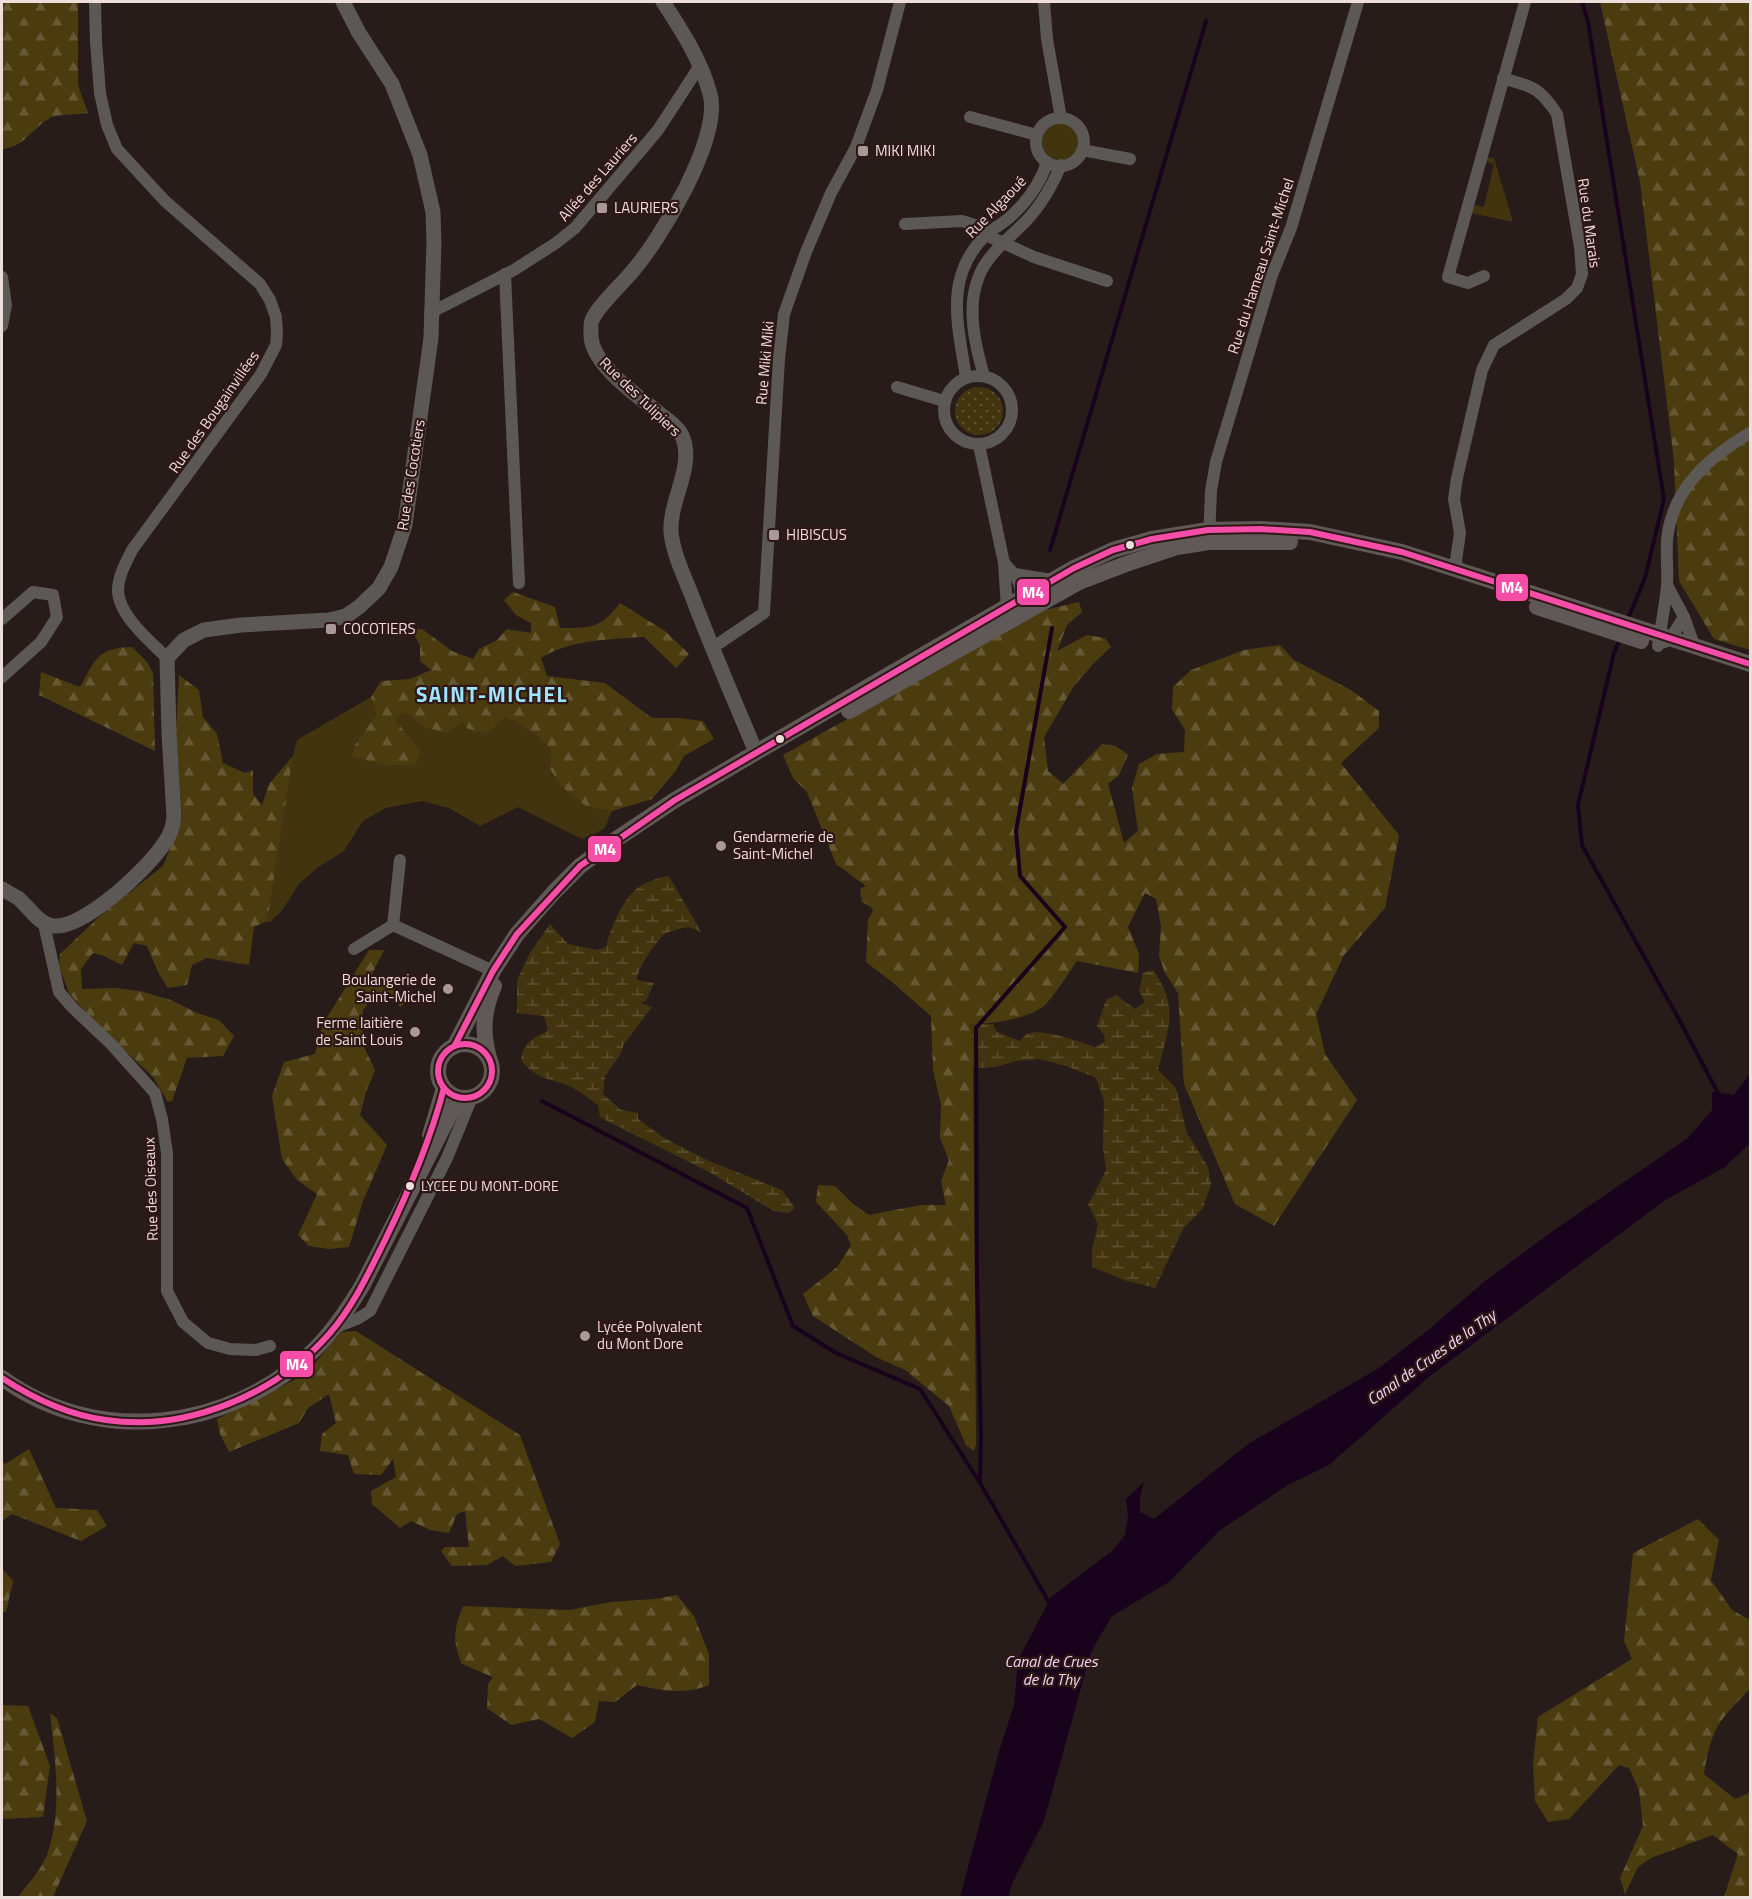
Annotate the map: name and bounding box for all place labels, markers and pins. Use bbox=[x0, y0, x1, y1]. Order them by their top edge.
place label: MIKI MIKI bbox=[875, 139, 935, 162]
marker: MIKI MIKI bbox=[856, 144, 870, 158]
place label: LAURIERS bbox=[614, 196, 678, 219]
marker: LAURIERS bbox=[595, 201, 609, 215]
place label: HIBISCUS bbox=[786, 523, 847, 546]
marker: HIBISCUS bbox=[767, 528, 781, 542]
unlabelled marker bbox=[1124, 539, 1136, 551]
place label: COCOTIERS bbox=[343, 617, 416, 640]
marker: COCOTIERS bbox=[324, 622, 338, 636]
unlabelled marker bbox=[774, 733, 786, 745]
place label: Gendarmerie de Saint-Michel bbox=[733, 825, 834, 865]
marker: Gendarmerie de Saint-Michel bbox=[714, 839, 728, 853]
place label: Boulangerie de Saint-Michel bbox=[342, 968, 436, 1008]
marker: Boulangerie de Saint-Michel bbox=[441, 982, 455, 996]
place label: Ferme laitière de Saint Louis bbox=[315, 1011, 403, 1051]
marker: Ferme laitière de Saint Louis bbox=[408, 1025, 422, 1039]
place label: LYCEE DU MONT-DORE bbox=[421, 1175, 559, 1196]
marker: LYCEE DU MONT-DORE bbox=[404, 1180, 416, 1192]
place label: Lycée Polyvalent du Mont Dore bbox=[597, 1315, 703, 1355]
marker: Lycée Polyvalent du Mont Dore bbox=[578, 1329, 592, 1343]

